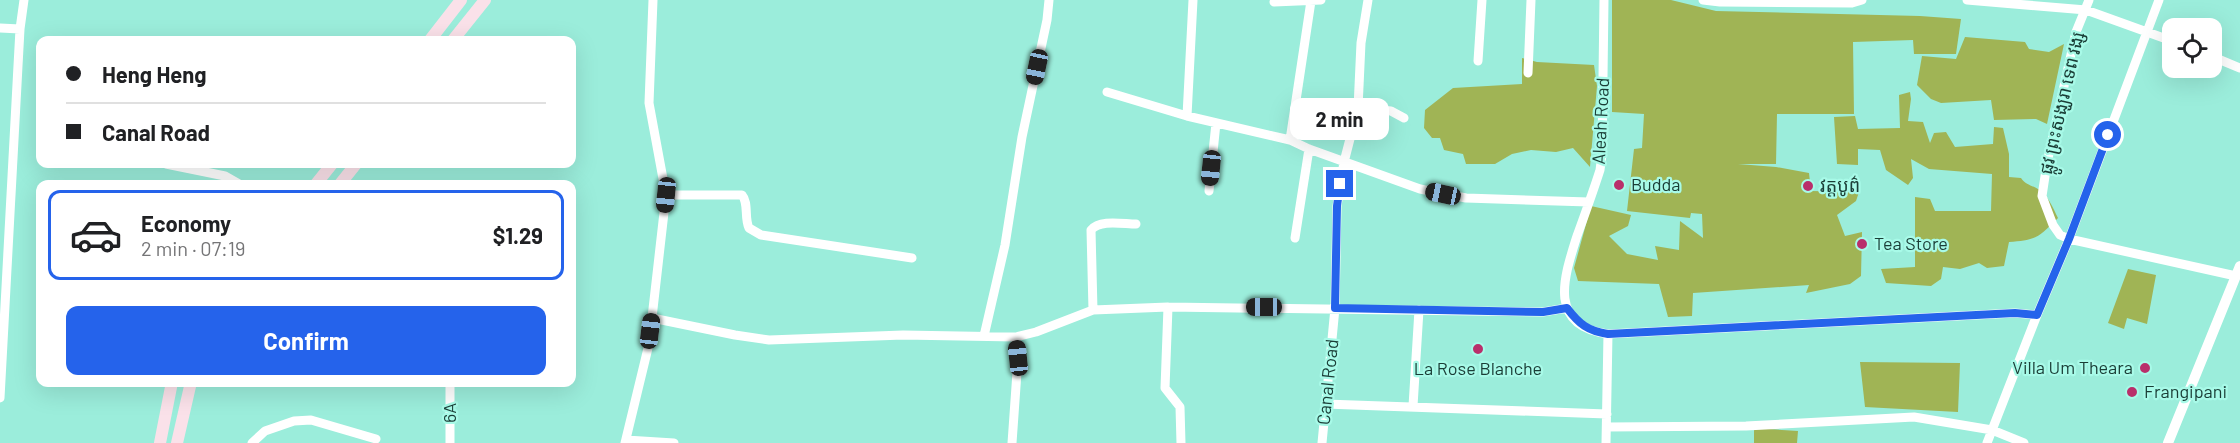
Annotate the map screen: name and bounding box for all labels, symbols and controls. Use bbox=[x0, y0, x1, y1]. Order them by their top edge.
map controls bbox=[2162, 18, 2222, 78]
button: locate bbox=[2162, 18, 2222, 78]
street label: ផ្លូវ ព្រះសង្ឃរា ទេព វង្ស bbox=[2034, 29, 2094, 178]
car bbox=[1024, 48, 1050, 86]
text: Heng Heng bbox=[102, 61, 207, 87]
street label: Aleah Road bbox=[1587, 77, 1613, 165]
callout: 2 min bbox=[1290, 97, 1390, 139]
text: 2 min bbox=[1316, 107, 1363, 131]
text: Canal Road bbox=[102, 119, 210, 145]
route start bbox=[2094, 121, 2121, 148]
car bbox=[1200, 149, 1222, 187]
route end bbox=[1326, 170, 1353, 197]
place label: Budda bbox=[1631, 173, 1681, 195]
place label: វត្តបូព៌ bbox=[1820, 174, 1860, 197]
car bbox=[655, 176, 677, 214]
marker: Budda bbox=[1612, 178, 1626, 192]
marker: វត្តបូព៌ bbox=[1801, 179, 1815, 193]
car bbox=[1424, 181, 1462, 207]
icon: car bbox=[69, 208, 123, 262]
text: Economy bbox=[141, 210, 231, 236]
text: $1.29 bbox=[493, 222, 543, 248]
place label: Tea Store bbox=[1874, 232, 1948, 254]
text: 2 min · 07:19 bbox=[141, 236, 245, 260]
marker: Tea Store bbox=[1855, 237, 1869, 251]
car bbox=[1246, 298, 1282, 316]
button: Confirm bbox=[66, 306, 546, 375]
car bbox=[639, 312, 661, 350]
street label: Canal Road bbox=[1312, 338, 1342, 426]
car bbox=[1007, 339, 1029, 377]
marker: La Rose Blanche bbox=[1471, 342, 1485, 356]
place label: Villa Um Theara bbox=[2012, 356, 2133, 378]
place label: La Rose Blanche bbox=[1414, 357, 1542, 379]
marker: Villa Um Theara bbox=[2138, 361, 2152, 375]
place label: Frangipani bbox=[2144, 380, 2227, 402]
marker: Frangipani bbox=[2125, 385, 2139, 399]
street label: 6A bbox=[438, 403, 460, 423]

